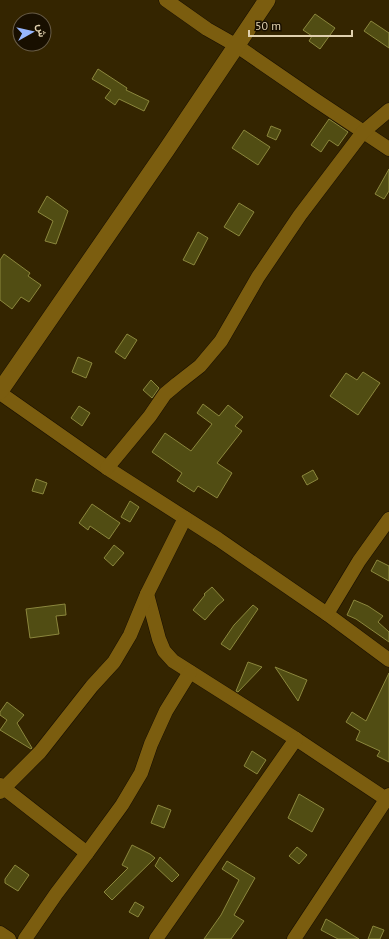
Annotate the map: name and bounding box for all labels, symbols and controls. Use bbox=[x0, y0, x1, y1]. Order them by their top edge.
north arrow bbox=[12, 12, 52, 52]
scale bar bbox=[249, 12, 352, 38]
text: 50 m bbox=[255, 18, 281, 33]
text: ش bbox=[34, 23, 50, 38]

